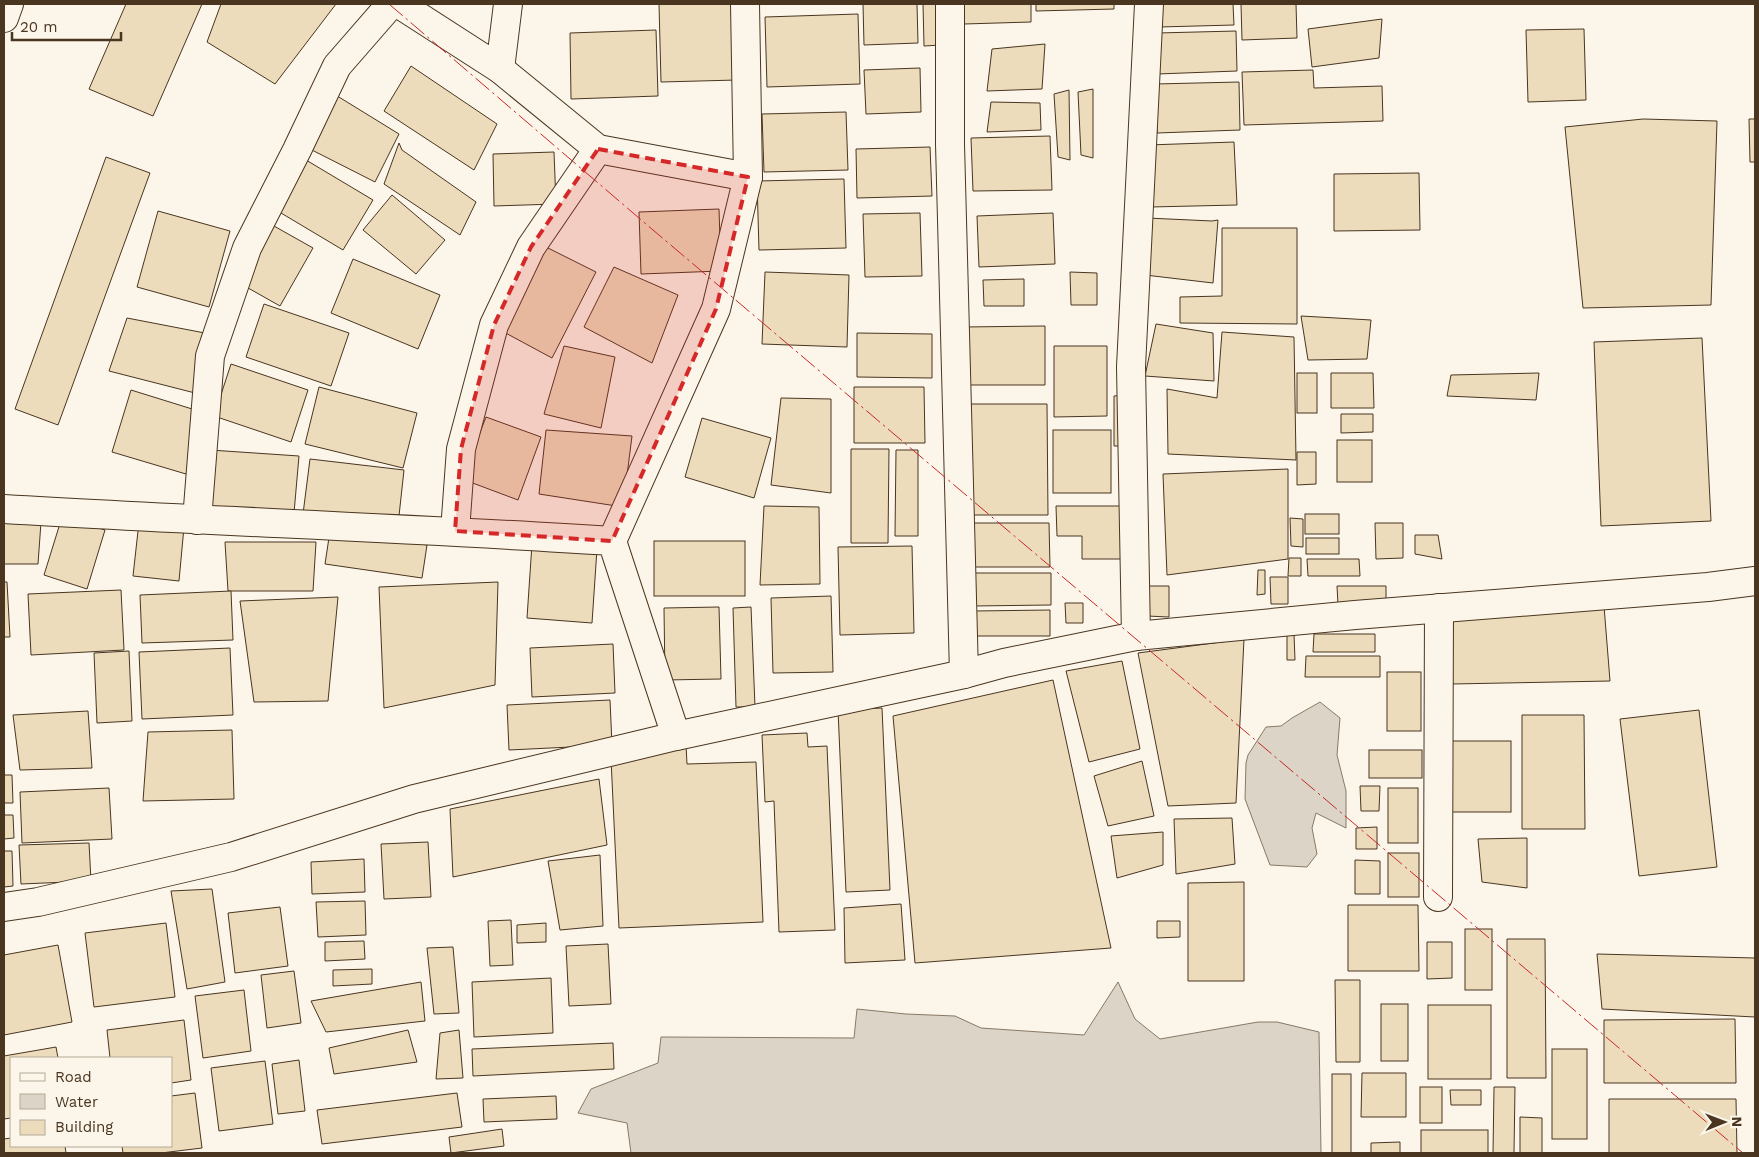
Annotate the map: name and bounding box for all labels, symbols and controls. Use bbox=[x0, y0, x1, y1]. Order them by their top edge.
scale bar bbox=[12, 10, 121, 42]
text: 20 m bbox=[20, 18, 58, 36]
legend bbox=[10, 1057, 172, 1147]
text: Road bbox=[55, 1068, 92, 1086]
text: Water bbox=[55, 1093, 98, 1111]
north arrow bbox=[1699, 1097, 1749, 1147]
text: N bbox=[1729, 1116, 1745, 1127]
text: Building bbox=[55, 1118, 113, 1136]

